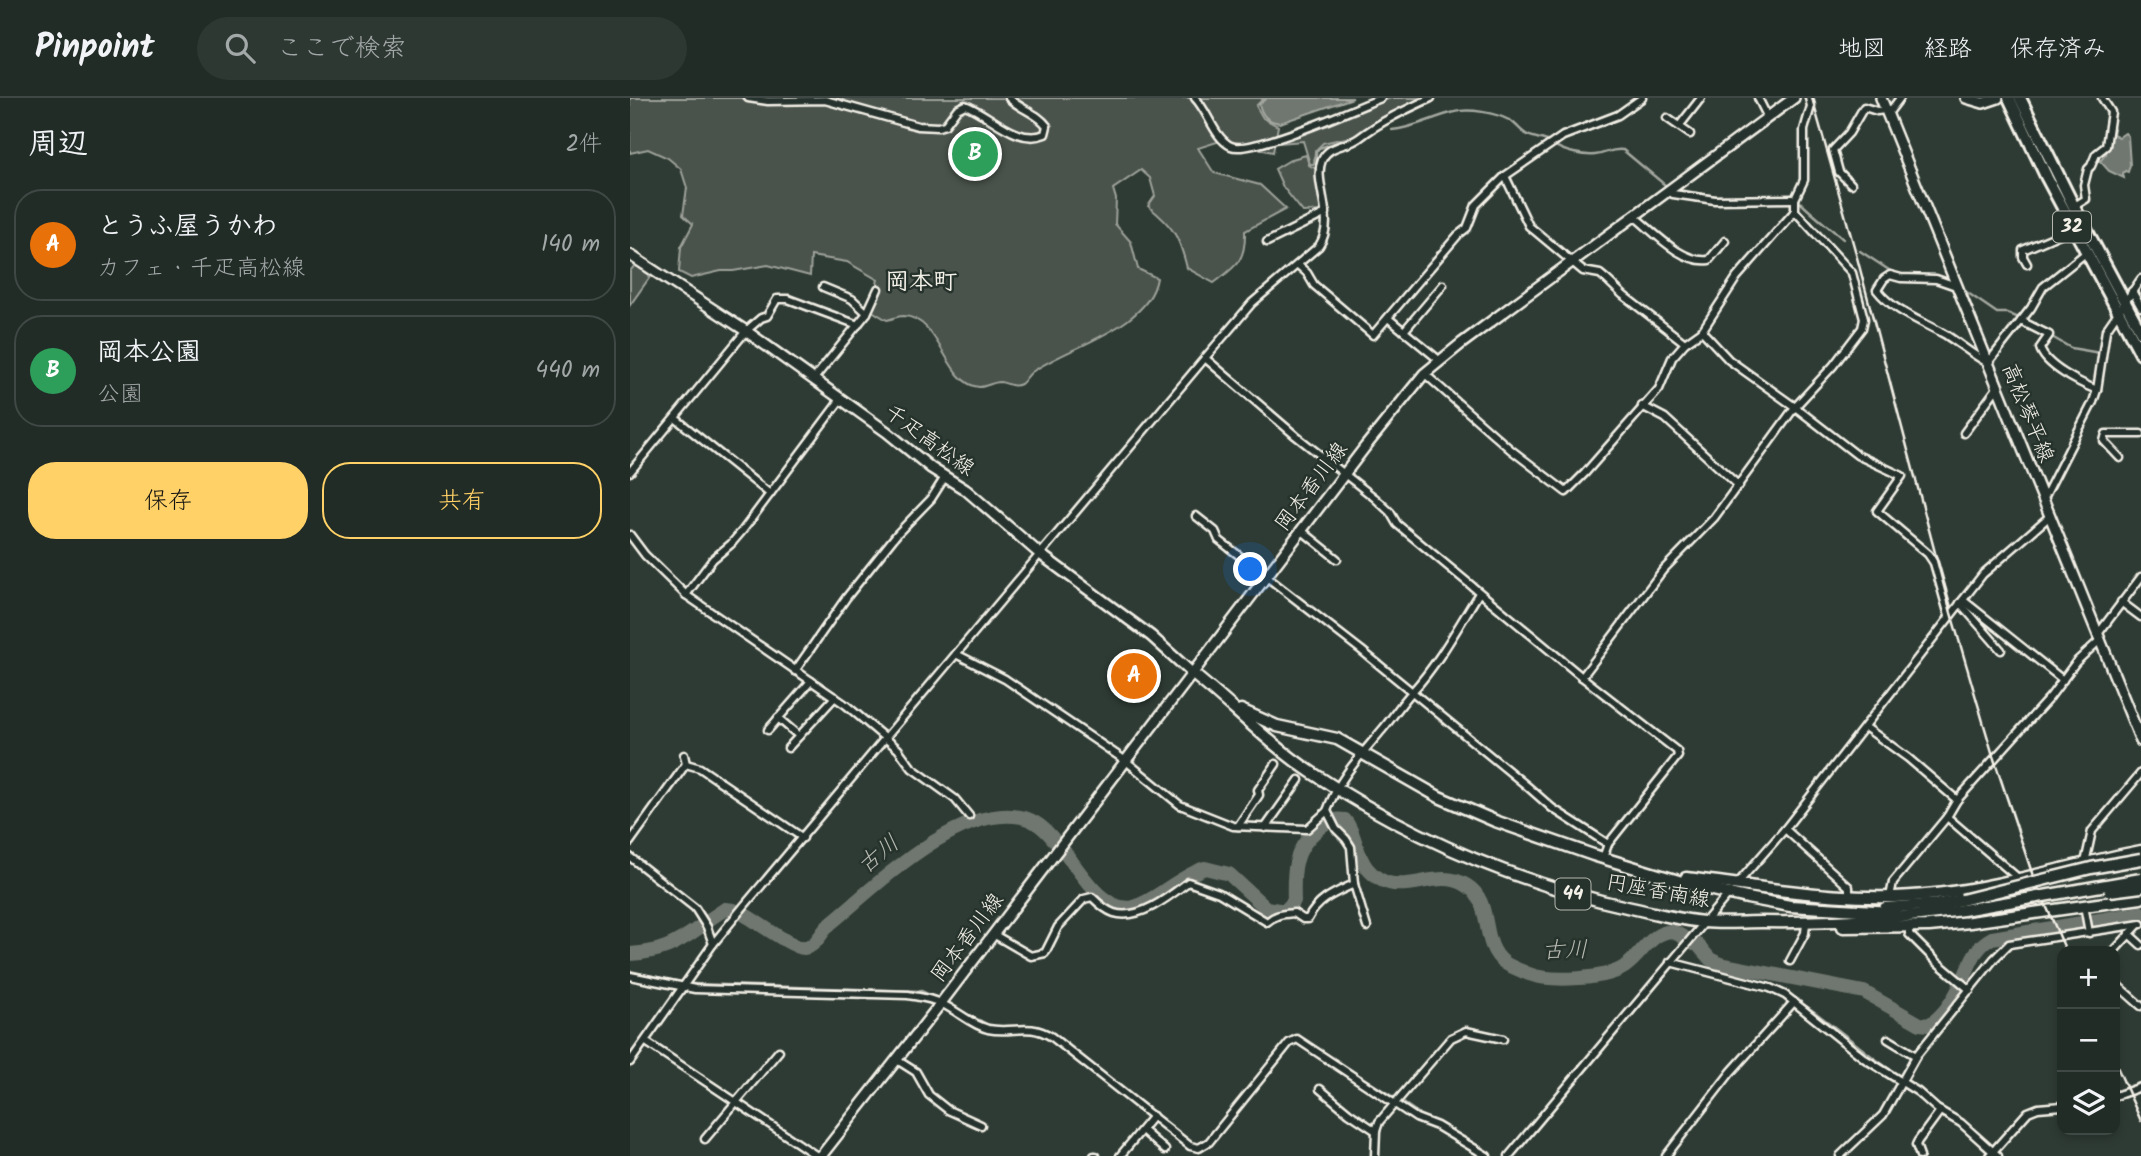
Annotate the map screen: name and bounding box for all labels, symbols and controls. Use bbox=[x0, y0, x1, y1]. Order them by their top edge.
search box bbox=[197, 17, 687, 80]
text: Pinpoint bbox=[35, 22, 155, 75]
text: ここで検索 bbox=[277, 28, 407, 70]
icon: search bbox=[221, 29, 259, 67]
text: 地図 bbox=[1838, 30, 1886, 69]
text: 経路 bbox=[1924, 30, 1972, 69]
text: 保存済み bbox=[2010, 30, 2106, 69]
text: 周辺 bbox=[28, 121, 88, 169]
text: 2件 bbox=[566, 127, 602, 163]
pin: B bbox=[952, 128, 998, 180]
text: とうふ屋うかわ bbox=[97, 206, 278, 248]
road number: 32 bbox=[2053, 211, 2091, 242]
text: A bbox=[46, 227, 60, 263]
text: 140 m bbox=[541, 227, 600, 263]
text: カフェ · 千疋高松線 bbox=[97, 251, 305, 287]
district label: 岡本町 bbox=[885, 263, 957, 302]
text: 岡本公園 bbox=[97, 332, 201, 374]
text: B bbox=[46, 353, 60, 389]
text: 440 m bbox=[536, 353, 600, 389]
street label: 高松琴平線 bbox=[1992, 358, 2062, 468]
text: 公園 bbox=[97, 377, 143, 413]
street label: 千疋高松線 bbox=[877, 397, 981, 485]
street label: 岡本香川線 bbox=[1267, 435, 1357, 539]
button: 保存 bbox=[28, 462, 308, 539]
button: 共有 bbox=[322, 462, 602, 539]
your location bbox=[1233, 552, 1267, 586]
pin: A bbox=[1111, 650, 1157, 702]
water label: 古川 bbox=[850, 827, 908, 883]
street label: 円座香南線 bbox=[1603, 867, 1713, 917]
road number: 44 bbox=[1556, 878, 1590, 909]
street label: 岡本香川線 bbox=[923, 886, 1013, 990]
water label: 古川 bbox=[1542, 933, 1588, 969]
map controls bbox=[2057, 946, 2120, 1135]
button: + bbox=[2057, 946, 2120, 1009]
button: − bbox=[2057, 1009, 2120, 1072]
button: layers bbox=[2057, 1072, 2120, 1135]

